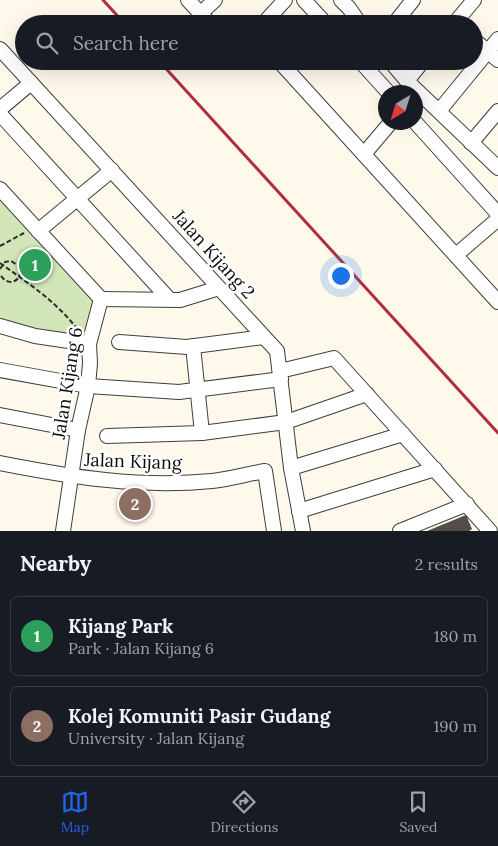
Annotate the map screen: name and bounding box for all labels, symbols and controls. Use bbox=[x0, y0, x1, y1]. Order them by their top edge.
search box bbox=[15, 15, 483, 70]
icon: search bbox=[33, 29, 61, 57]
text: Search here bbox=[73, 31, 179, 55]
north arrow bbox=[378, 85, 423, 130]
street label: Jalan Kijang 2 bbox=[167, 204, 260, 303]
pin: 1 bbox=[19, 246, 51, 284]
your location bbox=[328, 263, 354, 289]
street label: Jalan Kijang 6 bbox=[47, 325, 87, 442]
street label: Jalan Kijang bbox=[83, 448, 183, 474]
pin: 2 bbox=[119, 485, 151, 523]
text: Nearby bbox=[20, 550, 91, 577]
text: 2 results bbox=[415, 554, 478, 574]
text: Kijang Park bbox=[68, 614, 173, 638]
text: 1 bbox=[34, 626, 40, 646]
text: 180 m bbox=[434, 626, 477, 646]
text: Park · Jalan Kijang 6 bbox=[68, 638, 214, 658]
text: Kolej Komuniti Pasir Gudang bbox=[68, 704, 330, 728]
text: 2 bbox=[33, 716, 41, 736]
text: 190 m bbox=[433, 716, 477, 736]
text: University · Jalan Kijang bbox=[68, 728, 244, 748]
tab: Map bbox=[61, 788, 89, 836]
tab: Directions bbox=[210, 788, 278, 836]
tab: Saved bbox=[399, 788, 437, 836]

